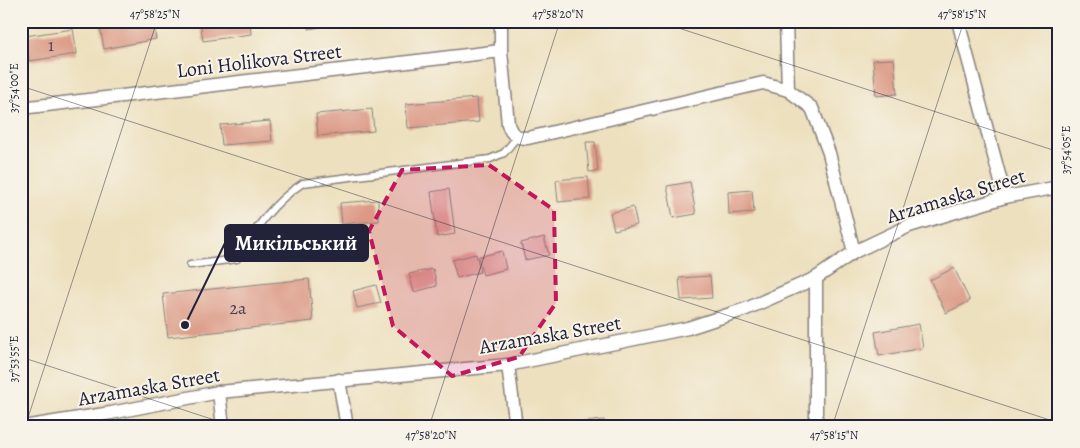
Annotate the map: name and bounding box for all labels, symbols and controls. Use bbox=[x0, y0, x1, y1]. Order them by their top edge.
text: 47°58'25"N bbox=[130, 6, 180, 22]
text: 47°58'20"N bbox=[532, 6, 584, 22]
text: 47°58'15"N bbox=[938, 6, 987, 22]
house number: 1 bbox=[48, 33, 54, 57]
street label: Loni Holikova Street bbox=[175, 37, 343, 85]
text: 37°54'00"E bbox=[6, 63, 22, 113]
text: 37°54'05"E bbox=[1058, 126, 1074, 174]
street label: Arzamaska Street bbox=[882, 162, 1029, 230]
callout: Микільський bbox=[225, 225, 368, 261]
text: Микільський bbox=[235, 229, 357, 257]
house number: 2а bbox=[230, 296, 247, 320]
street label: Arzamaska Street bbox=[476, 309, 623, 361]
text: 37°53'55"E bbox=[6, 336, 22, 382]
street label: Arzamaska Street bbox=[75, 361, 222, 413]
text: 47°58'20"N bbox=[405, 427, 457, 443]
text: 47°58'15"N bbox=[810, 427, 859, 443]

